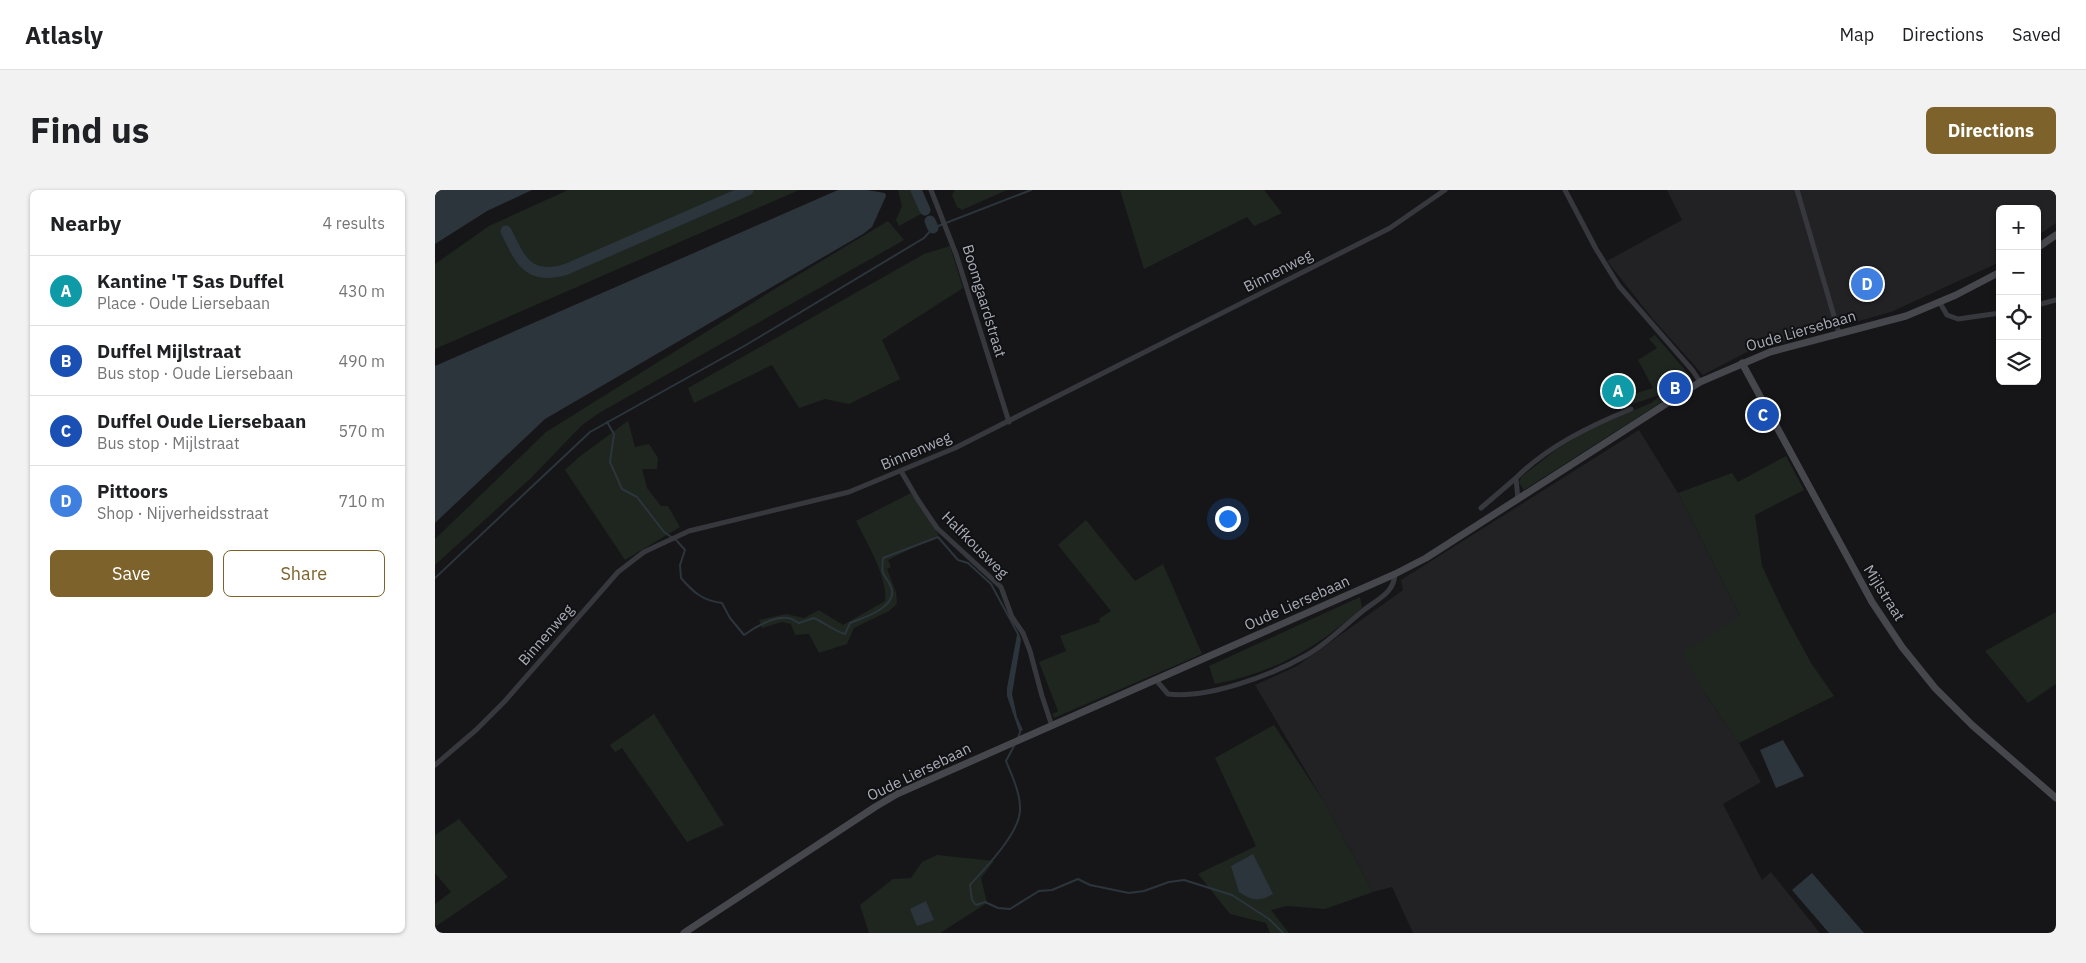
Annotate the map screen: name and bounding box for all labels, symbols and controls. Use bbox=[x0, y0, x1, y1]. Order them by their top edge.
text: Atlasly bbox=[25, 19, 103, 51]
text: Map bbox=[1839, 23, 1874, 46]
text: Directions bbox=[1902, 23, 1984, 46]
text: Saved bbox=[2012, 23, 2061, 46]
text: Find us bbox=[30, 107, 149, 153]
button: Directions bbox=[1926, 107, 2056, 154]
map controls bbox=[1996, 205, 2041, 385]
button: + bbox=[1996, 205, 2041, 250]
text: Nearby bbox=[50, 209, 121, 237]
text: 4 results bbox=[322, 213, 385, 233]
street label: Boomgaardstraat bbox=[958, 242, 1011, 360]
street label: Binnenweg bbox=[1240, 245, 1316, 296]
button: − bbox=[1996, 250, 2041, 295]
pin: D bbox=[1851, 265, 1883, 303]
text: Kantine 'T Sas Duffel bbox=[97, 269, 284, 293]
text: A bbox=[61, 281, 71, 301]
text: 430 m bbox=[338, 281, 385, 301]
text: Place · Oude Liersebaan bbox=[97, 293, 270, 313]
button: locate bbox=[1996, 295, 2041, 340]
street label: Oude Liersebaan bbox=[1744, 306, 1858, 355]
text: Duffel Mijlstraat bbox=[97, 339, 241, 363]
button: layers bbox=[1996, 340, 2041, 385]
text: B bbox=[61, 351, 71, 371]
text: 490 m bbox=[338, 351, 385, 371]
text: Bus stop · Oude Liersebaan bbox=[97, 363, 293, 383]
pin: B bbox=[1659, 369, 1691, 407]
pin: A bbox=[1602, 372, 1634, 410]
pin: C bbox=[1747, 396, 1779, 434]
text: Duffel Oude Liersebaan bbox=[97, 409, 306, 433]
text: C bbox=[61, 421, 71, 441]
text: 570 m bbox=[338, 421, 385, 441]
street label: Binnenweg bbox=[878, 427, 954, 474]
text: Bus stop · Mijlstraat bbox=[97, 433, 240, 453]
text: Pittoors bbox=[97, 479, 168, 503]
text: D bbox=[60, 491, 72, 511]
text: 710 m bbox=[338, 491, 385, 511]
text: Shop · Nijverheidsstraat bbox=[97, 503, 269, 523]
your location bbox=[1215, 506, 1241, 532]
street label: Halfkousweg bbox=[938, 507, 1013, 582]
button: Save bbox=[50, 550, 213, 597]
button: Share bbox=[223, 550, 385, 597]
street label: Mijlstraat bbox=[1860, 561, 1909, 624]
street label: Oude Liersebaan bbox=[1241, 571, 1352, 634]
street label: Binnenweg bbox=[514, 600, 577, 669]
street label: Oude Liersebaan bbox=[864, 738, 974, 805]

